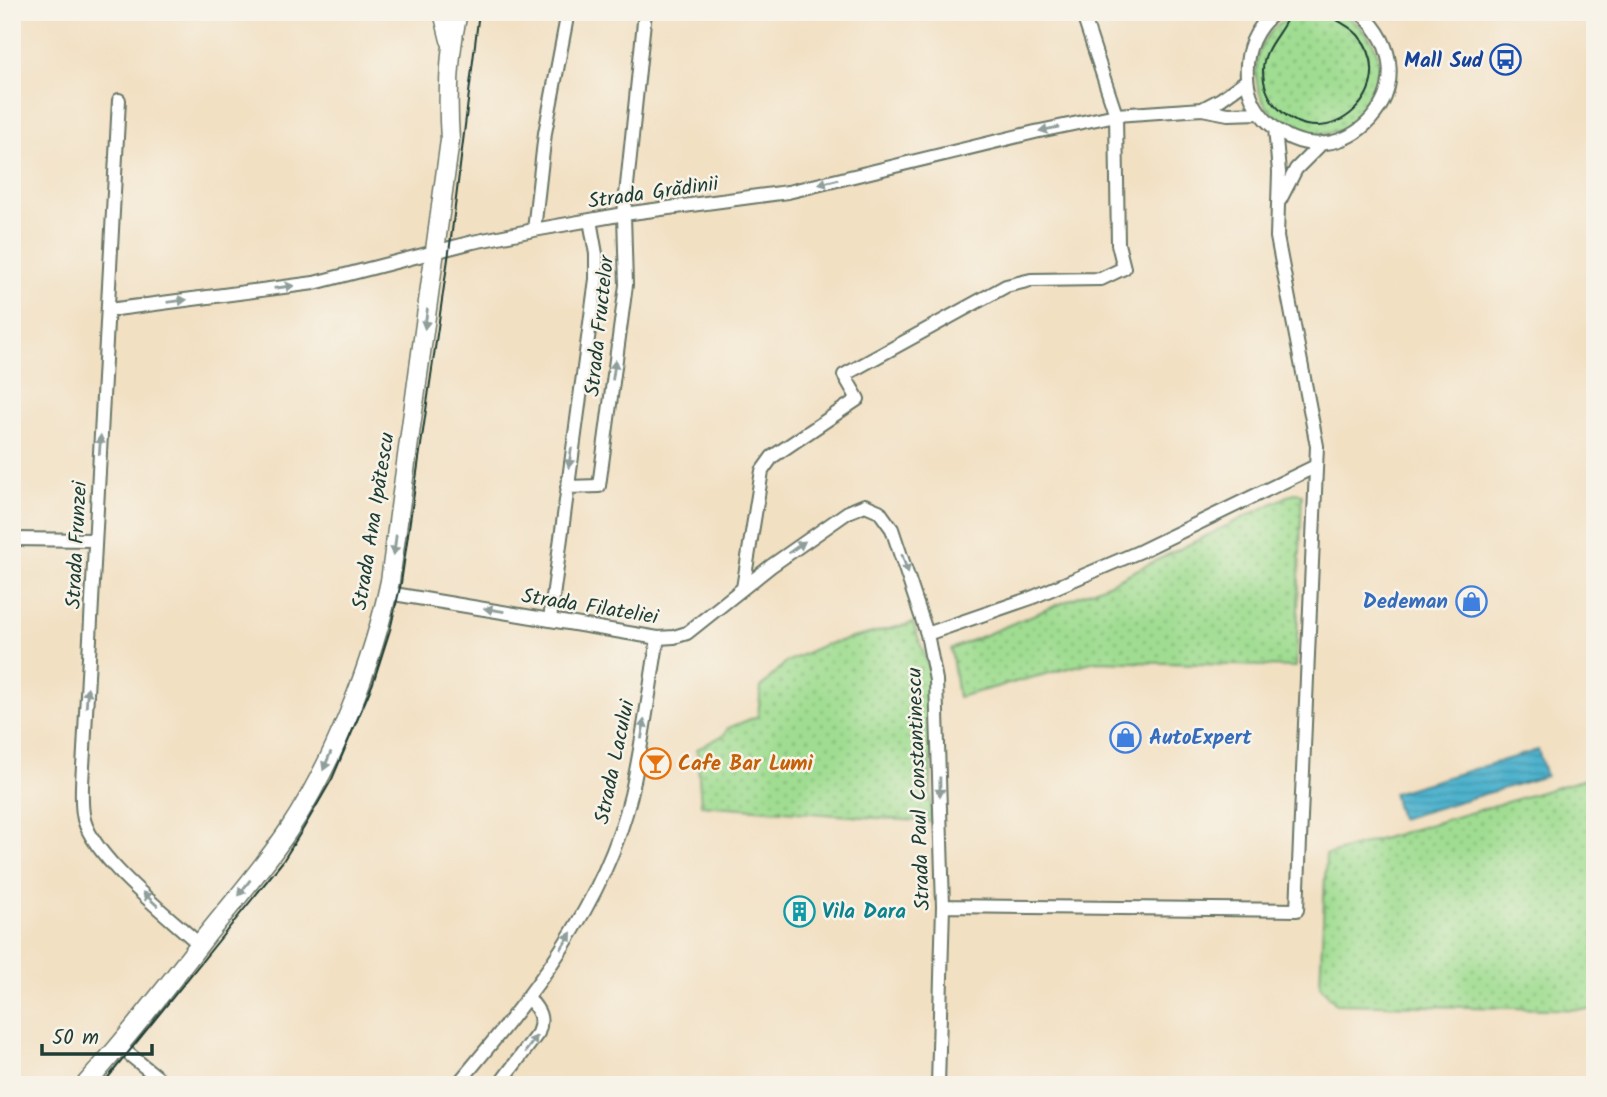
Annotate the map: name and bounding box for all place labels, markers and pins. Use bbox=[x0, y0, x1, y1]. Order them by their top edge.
bus stop icon: Mall Sud bbox=[1489, 43, 1523, 77]
place label: Mall Sud bbox=[1404, 45, 1484, 78]
shop icon: Dedeman bbox=[1454, 584, 1488, 618]
place label: Dedeman bbox=[1363, 586, 1448, 619]
shop icon: AutoExpert bbox=[1109, 720, 1143, 754]
place label: AutoExpert bbox=[1149, 722, 1252, 755]
bar icon: Cafe Bar Lumi bbox=[638, 746, 672, 780]
place label: Cafe Bar Lumi bbox=[678, 748, 814, 781]
building icon: Vila Dara bbox=[782, 894, 816, 928]
place label: Vila Dara bbox=[822, 896, 906, 929]

